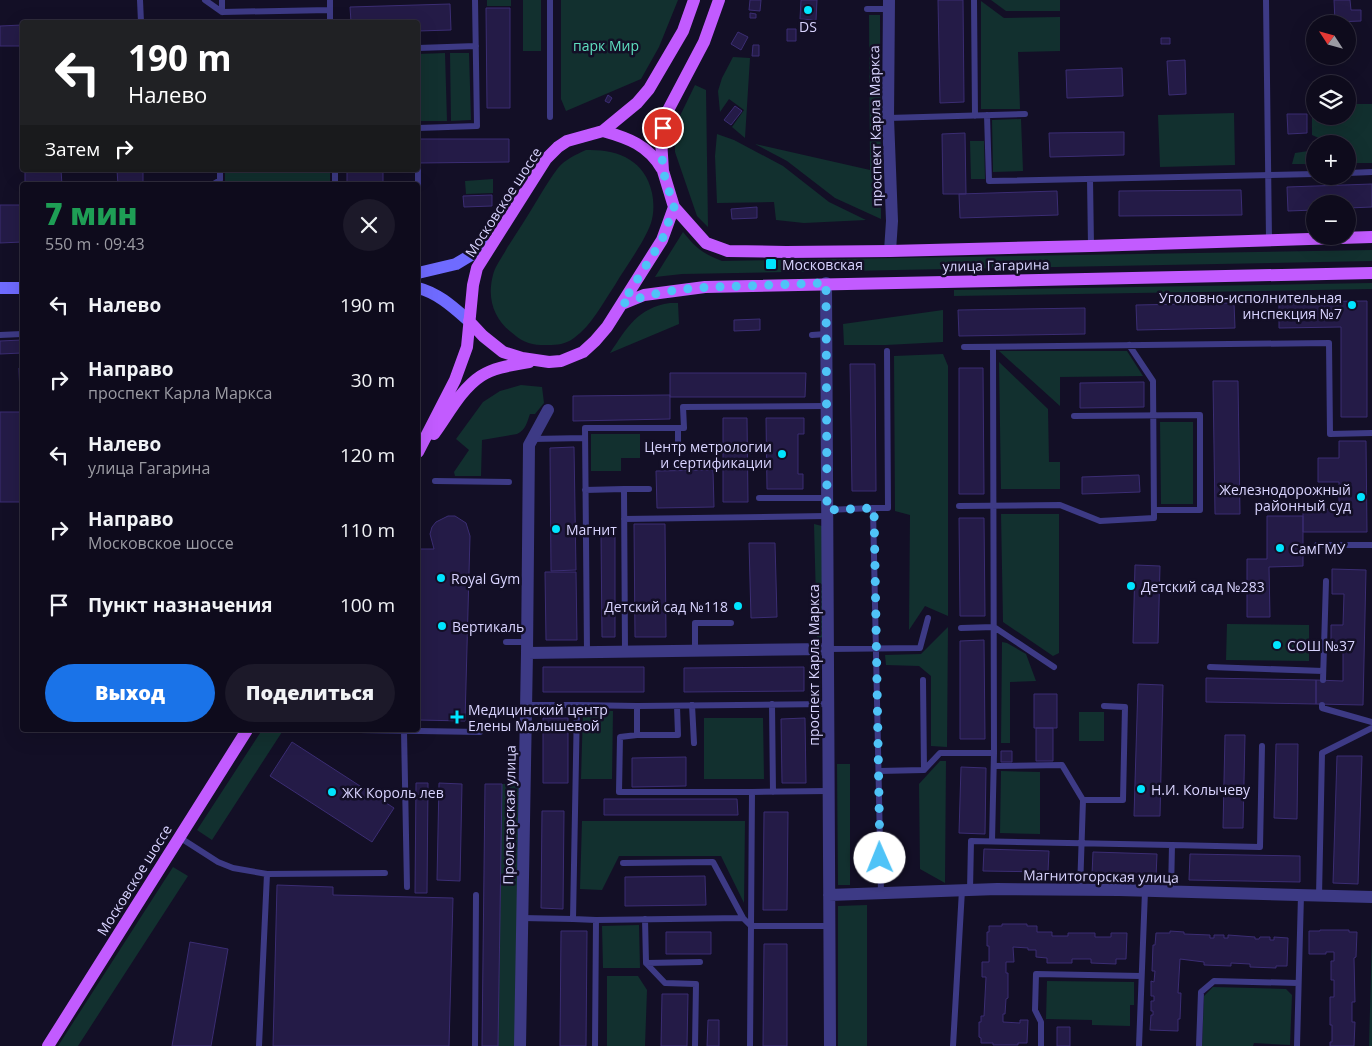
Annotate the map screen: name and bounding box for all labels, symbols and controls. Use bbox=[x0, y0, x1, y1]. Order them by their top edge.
marker: DS bbox=[802, 4, 814, 16]
north arrow bbox=[1306, 15, 1356, 65]
map controls bbox=[1306, 15, 1356, 245]
place label: DS bbox=[799, 17, 817, 36]
text: 190 m bbox=[128, 34, 232, 81]
park label: парк Мир bbox=[573, 36, 639, 55]
icon: left bbox=[45, 40, 110, 105]
street label: проспект Карла Маркса bbox=[864, 45, 886, 207]
button: layers bbox=[1306, 75, 1356, 125]
text: Налево bbox=[128, 79, 207, 109]
pin bbox=[642, 107, 684, 149]
icon: arrive bbox=[649, 114, 677, 142]
icon: right bbox=[110, 135, 138, 163]
button: + bbox=[1306, 135, 1356, 185]
text: Затем bbox=[45, 136, 100, 162]
street label: Московское шоссе bbox=[460, 143, 546, 261]
text: 7 мин bbox=[45, 193, 138, 234]
button: − bbox=[1306, 195, 1356, 245]
button: close bbox=[343, 199, 395, 251]
text: 550 m · 09:43 bbox=[45, 233, 145, 255]
place label: Московская bbox=[782, 255, 863, 274]
street label: улица Гагарина bbox=[942, 255, 1050, 275]
marker: Московская bbox=[764, 257, 778, 271]
place label: Уголовно-исполнительная инспекция №7 bbox=[1159, 288, 1342, 323]
icon: left bbox=[45, 291, 73, 319]
text: Налево bbox=[88, 292, 161, 318]
text: 190 m bbox=[340, 292, 395, 318]
marker: Уголовно-исполнительная инспекция №7 bbox=[1346, 299, 1358, 311]
text: Направо bbox=[88, 356, 174, 382]
icon: right bbox=[45, 366, 73, 394]
text: 30 m bbox=[351, 367, 395, 393]
text: проспект Карла Маркса bbox=[88, 382, 272, 404]
text: Налево bbox=[88, 431, 161, 457]
place label: Центр метрологии и сертификации bbox=[644, 437, 772, 472]
icon: left bbox=[45, 441, 73, 469]
text: 120 m bbox=[340, 442, 395, 468]
marker: Центр метрологии и сертификации bbox=[776, 448, 788, 460]
text: улица Гагарина bbox=[88, 457, 210, 479]
place label: Железнодорожный районный суд bbox=[1219, 480, 1351, 515]
marker: Железнодорожный районный суд bbox=[1355, 491, 1367, 503]
text: Направо bbox=[88, 506, 174, 532]
icon: right bbox=[45, 516, 73, 544]
text: 110 m bbox=[340, 517, 395, 543]
place label: Магнит bbox=[566, 520, 617, 539]
marker: Магнит bbox=[550, 523, 562, 535]
text: Московское шоссе bbox=[88, 532, 234, 554]
place label: СамГМУ bbox=[1290, 539, 1346, 558]
marker: СамГМУ bbox=[1274, 542, 1286, 554]
place label: Royal Gym bbox=[451, 569, 520, 588]
marker: Royal Gym bbox=[435, 572, 447, 584]
place label: Детский сад №283 bbox=[1141, 577, 1265, 596]
marker: Детский сад №283 bbox=[1125, 580, 1137, 592]
street label: проспект Карла Маркса bbox=[804, 584, 823, 746]
icon: arrive bbox=[45, 591, 73, 619]
text: Пункт назначения bbox=[88, 592, 273, 618]
text: 100 m bbox=[340, 592, 395, 618]
place label: Детский сад №118 bbox=[604, 597, 728, 616]
marker: Детский сад №118 bbox=[732, 600, 744, 612]
place label: Вертикаль bbox=[452, 617, 524, 636]
marker: Вертикаль bbox=[436, 620, 448, 632]
place label: СОШ №37 bbox=[1287, 636, 1355, 655]
marker: СОШ №37 bbox=[1271, 639, 1283, 651]
button: Выход bbox=[45, 664, 215, 722]
button: Поделиться bbox=[225, 664, 395, 722]
place label: Медицинский центр Елены Малышевой bbox=[468, 700, 608, 735]
marker: Медицинский центр Елены Малышевой bbox=[450, 710, 464, 724]
street label: Пролетарская улица bbox=[498, 745, 520, 885]
place label: Н.И. Колычеву bbox=[1151, 780, 1251, 799]
place label: ЖК Король лев bbox=[342, 783, 444, 802]
marker: Н.И. Колычеву bbox=[1135, 783, 1147, 795]
marker: ЖК Король лев bbox=[326, 786, 338, 798]
street label: Московское шоссе bbox=[92, 821, 176, 939]
position arrow bbox=[853, 831, 905, 883]
street label: Магнитогорская улица bbox=[1023, 865, 1179, 887]

